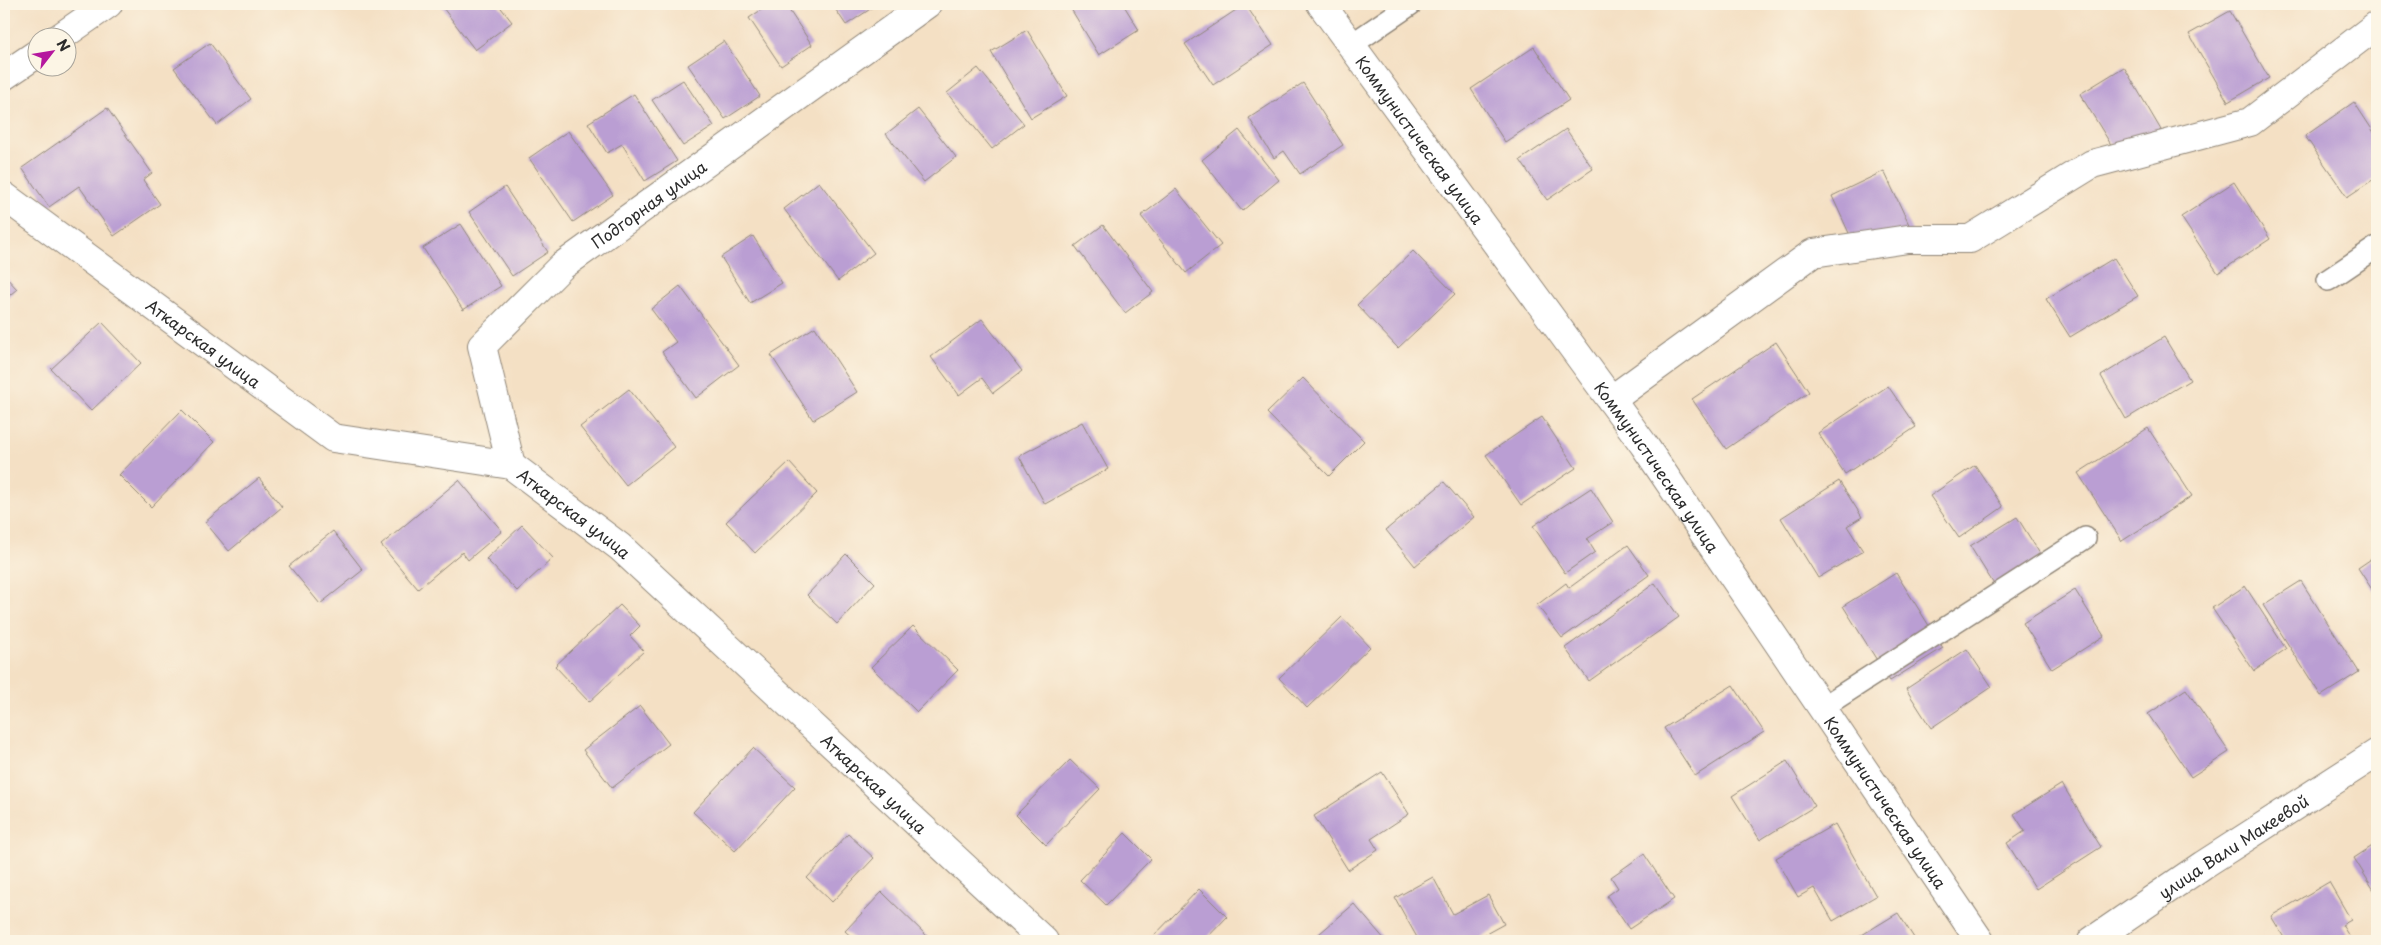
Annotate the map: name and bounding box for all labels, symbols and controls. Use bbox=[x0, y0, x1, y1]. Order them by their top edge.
north arrow bbox=[28, 28, 78, 78]
text: N bbox=[52, 35, 75, 55]
street label: Коммунистическая улица bbox=[1350, 50, 1490, 229]
street label: Подгорная улица bbox=[586, 154, 711, 254]
street label: Аткарская улица bbox=[142, 293, 266, 393]
street label: Коммунистическая улица bbox=[1589, 376, 1725, 557]
street label: Аткарская улица bbox=[513, 462, 637, 564]
street label: Коммунистическая улица bbox=[1819, 711, 1953, 893]
street label: Аткарская улица bbox=[816, 728, 933, 839]
street label: улица Вали Макеевой bbox=[2153, 788, 2313, 904]

